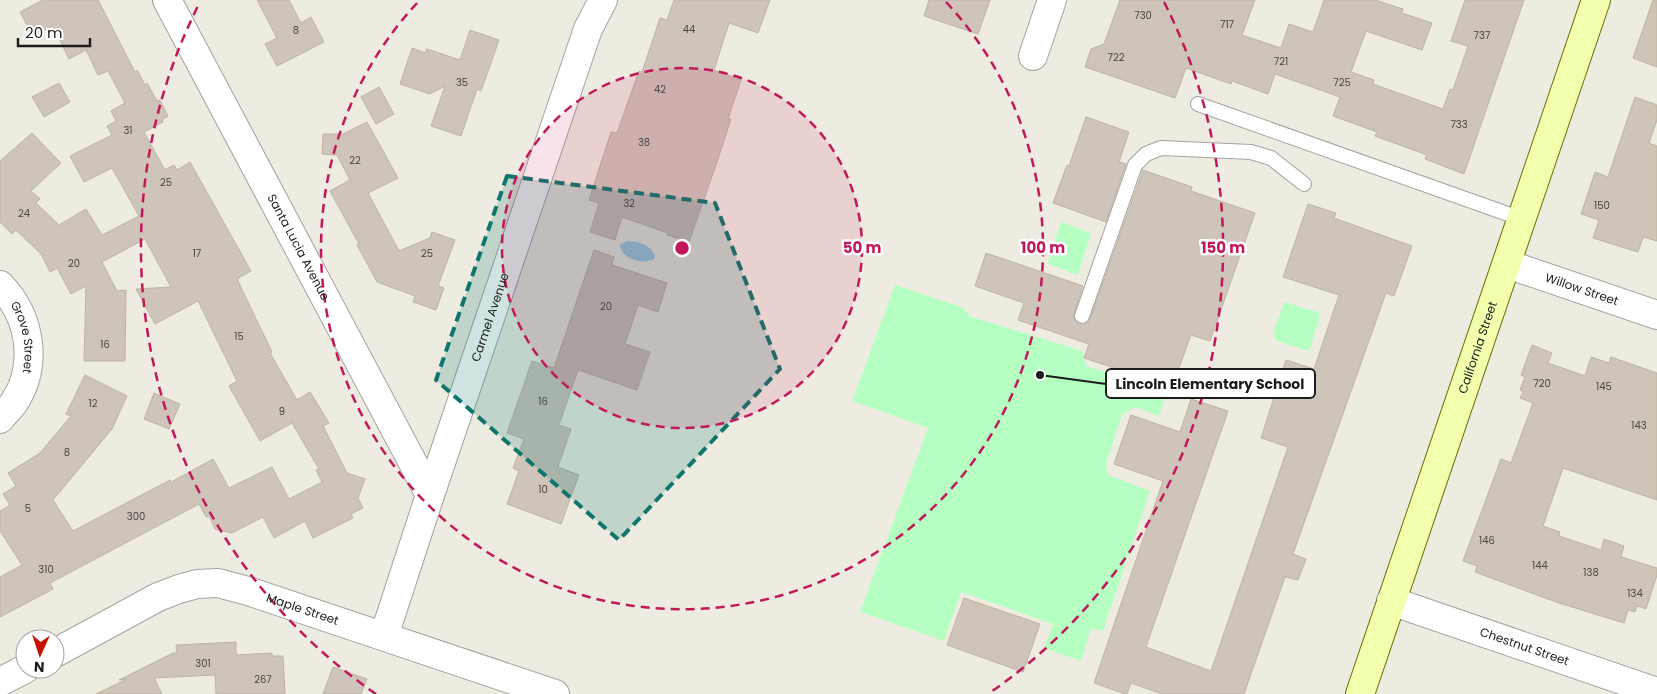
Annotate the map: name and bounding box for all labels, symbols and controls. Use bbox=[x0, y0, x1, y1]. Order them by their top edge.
house number: 730 bbox=[1134, 8, 1152, 23]
scale bar bbox=[18, 15, 90, 47]
house number: 717 bbox=[1220, 17, 1235, 32]
text: 20 m bbox=[25, 22, 63, 43]
house number: 44 bbox=[683, 22, 695, 37]
house number: 8 bbox=[293, 23, 299, 38]
house number: 737 bbox=[1474, 28, 1491, 43]
house number: 722 bbox=[1108, 50, 1125, 65]
house number: 721 bbox=[1274, 54, 1288, 69]
house number: 35 bbox=[456, 75, 468, 90]
house number: 725 bbox=[1333, 75, 1351, 90]
house number: 42 bbox=[654, 82, 666, 97]
house number: 733 bbox=[1450, 117, 1468, 132]
house number: 31 bbox=[123, 123, 133, 138]
house number: 38 bbox=[638, 135, 650, 150]
house number: 22 bbox=[349, 153, 361, 168]
house number: 25 bbox=[160, 175, 172, 190]
street label: Santa Lucia Avenue bbox=[264, 191, 334, 303]
house number: 32 bbox=[623, 196, 635, 211]
house number: 150 bbox=[1594, 198, 1610, 213]
house number: 24 bbox=[18, 206, 30, 221]
text: 50 m bbox=[843, 237, 881, 258]
text: 100 m bbox=[1021, 237, 1065, 258]
text: 150 m bbox=[1201, 237, 1245, 258]
centre of rings bbox=[673, 239, 691, 257]
house number: 17 bbox=[193, 246, 202, 261]
house number: 25 bbox=[421, 246, 433, 261]
house number: 20 bbox=[68, 256, 80, 271]
street label: Willow Street bbox=[1543, 269, 1621, 309]
street label: Carmel Avenue bbox=[467, 270, 513, 364]
street label: Grove Street bbox=[7, 298, 38, 375]
house number: 20 bbox=[600, 299, 612, 314]
street label: California Street bbox=[1454, 299, 1501, 396]
house number: 15 bbox=[234, 329, 244, 344]
house number: 16 bbox=[100, 337, 110, 352]
callout: Lincoln Elementary School bbox=[1106, 369, 1315, 398]
text: Lincoln Elementary School bbox=[1116, 374, 1304, 394]
house number: 720 bbox=[1533, 376, 1551, 391]
house number: 145 bbox=[1596, 379, 1612, 394]
house number: 16 bbox=[538, 394, 548, 409]
house number: 12 bbox=[89, 396, 98, 411]
house number: 9 bbox=[279, 404, 285, 419]
house number: 143 bbox=[1631, 418, 1647, 433]
house number: 8 bbox=[64, 445, 70, 460]
house number: 10 bbox=[538, 482, 548, 497]
house number: 5 bbox=[25, 501, 31, 516]
house number: 300 bbox=[127, 509, 145, 524]
house number: 146 bbox=[1479, 533, 1495, 548]
house number: 144 bbox=[1532, 558, 1548, 573]
house number: 310 bbox=[38, 562, 54, 577]
house number: 138 bbox=[1583, 565, 1599, 580]
house number: 134 bbox=[1627, 586, 1643, 601]
street label: Maple Street bbox=[264, 589, 341, 629]
street label: Chestnut Street bbox=[1478, 623, 1571, 669]
north arrow bbox=[15, 629, 65, 679]
house number: 301 bbox=[195, 656, 211, 671]
text: N bbox=[34, 657, 45, 677]
house number: 267 bbox=[254, 672, 272, 687]

